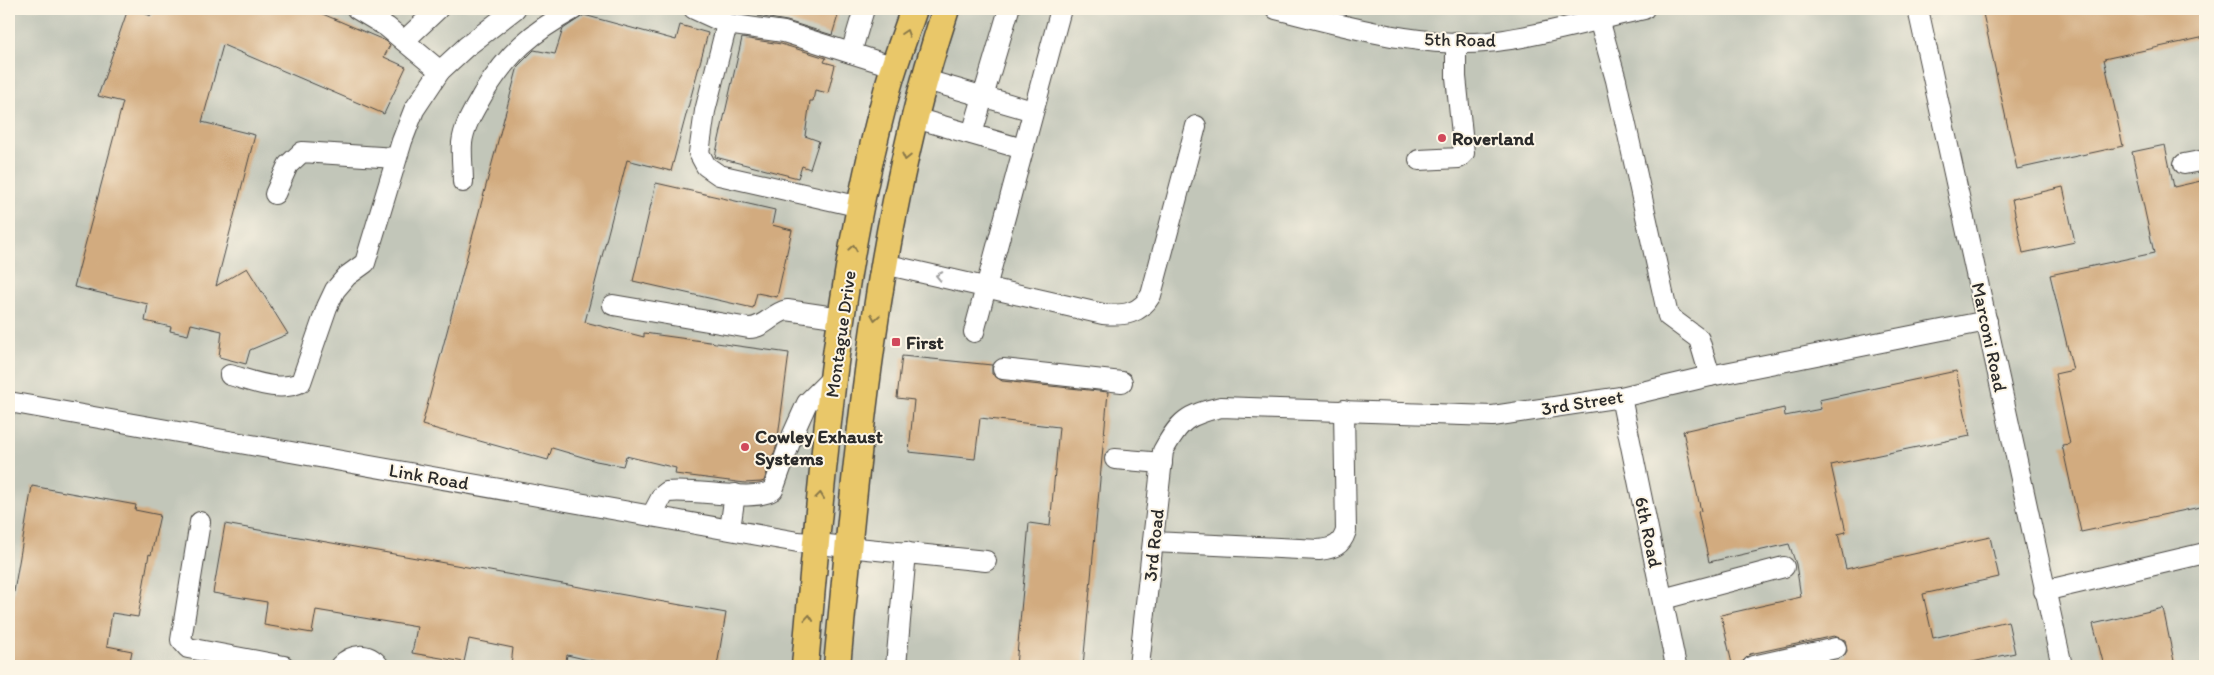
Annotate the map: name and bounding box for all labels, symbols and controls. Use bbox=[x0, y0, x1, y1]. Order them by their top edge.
street label: 5th Road bbox=[1424, 27, 1497, 52]
one-way arrow bbox=[900, 29, 910, 37]
place label: Roverland bbox=[1452, 127, 1535, 150]
marker: Roverland bbox=[1436, 132, 1448, 144]
one-way arrow bbox=[901, 153, 912, 162]
one-way arrow bbox=[848, 244, 858, 253]
street label: Montague Drive bbox=[820, 269, 861, 399]
one-way arrow bbox=[935, 271, 944, 281]
street label: Marconi Road bbox=[1967, 280, 2012, 395]
one-way arrow bbox=[870, 312, 880, 321]
place label: First bbox=[906, 331, 944, 354]
marker: First bbox=[890, 336, 902, 348]
street label: 3rd Street bbox=[1539, 385, 1625, 420]
place label: Cowley Exhaust Systems bbox=[755, 425, 883, 470]
marker: Cowley Exhaust Systems bbox=[739, 441, 751, 453]
street label: Link Road bbox=[387, 458, 471, 495]
one-way arrow bbox=[814, 492, 825, 500]
street label: 6th Road bbox=[1630, 495, 1667, 570]
street label: 3rd Road bbox=[1138, 507, 1169, 583]
one-way arrow bbox=[803, 613, 814, 621]

